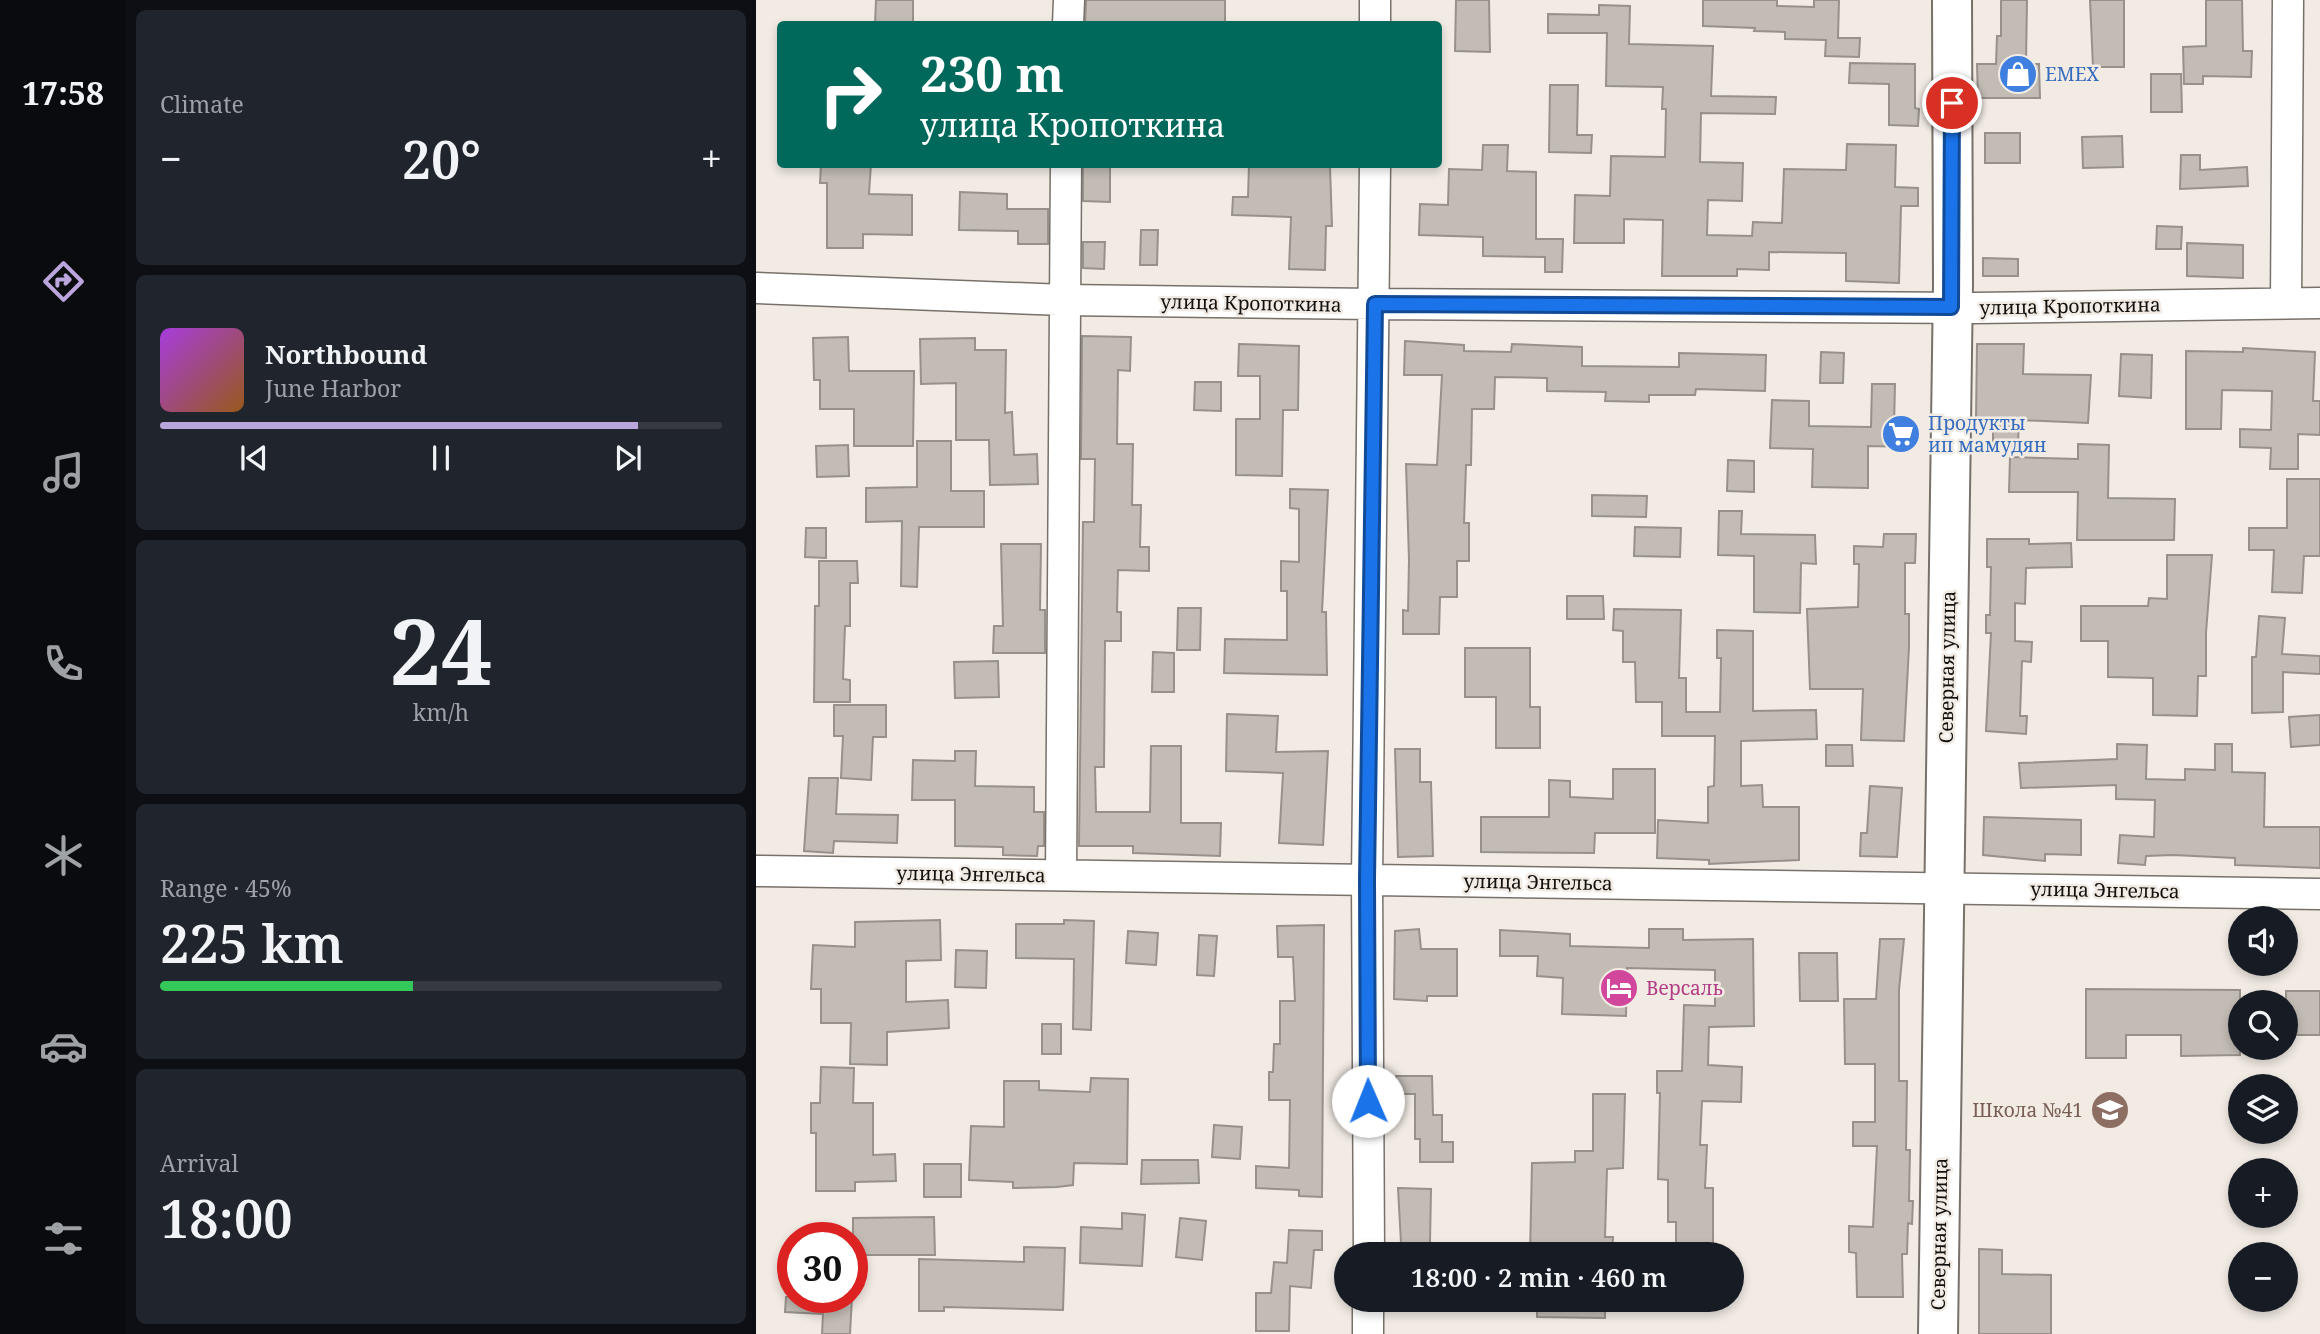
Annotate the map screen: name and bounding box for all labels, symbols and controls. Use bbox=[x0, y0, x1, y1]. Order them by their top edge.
text: 230 m bbox=[920, 40, 1064, 106]
icon: right bbox=[805, 49, 896, 140]
shop icon: EMEX bbox=[1997, 53, 2039, 95]
place label: EMEX bbox=[2045, 61, 2099, 87]
text: 17:58 bbox=[22, 71, 104, 114]
pin bbox=[1922, 73, 1982, 133]
icon: arrive bbox=[1933, 84, 1971, 122]
text: Climate bbox=[160, 88, 244, 120]
text: улица Кропоткина bbox=[920, 103, 1225, 146]
text: 20° bbox=[402, 123, 481, 194]
text: − bbox=[160, 132, 182, 184]
text: + bbox=[701, 132, 722, 184]
icon: directions bbox=[39, 257, 88, 306]
street label: улица Кропоткина bbox=[1160, 288, 1342, 318]
street label: улица Кропоткина bbox=[1979, 291, 2161, 321]
text: Northbound bbox=[265, 336, 427, 372]
text: June Harbor bbox=[265, 372, 401, 404]
place label: Продукты ип мамудян bbox=[1928, 410, 2047, 458]
supermarket icon: Продукты ип мамудян bbox=[1880, 413, 1922, 455]
icon: previous bbox=[235, 439, 273, 477]
icon: pause bbox=[422, 439, 460, 477]
icon: next bbox=[609, 439, 647, 477]
icon: music bbox=[39, 448, 88, 497]
text: 24 bbox=[390, 588, 492, 712]
street label: Северная улица bbox=[1933, 590, 1961, 744]
icon: phone bbox=[39, 639, 88, 688]
text: km/h bbox=[413, 696, 469, 728]
icon: climate bbox=[39, 831, 88, 880]
street label: улица Энгельса bbox=[896, 860, 1046, 888]
street label: улица Энгельса bbox=[1463, 868, 1613, 896]
text: Range · 45% bbox=[160, 872, 292, 904]
street label: улица Энгельса bbox=[2030, 876, 2180, 904]
map controls bbox=[2228, 906, 2298, 1312]
button: sound bbox=[2228, 906, 2298, 976]
text: 225 km bbox=[160, 907, 344, 978]
hotel icon: Версаль bbox=[1598, 967, 1640, 1009]
place label: Версаль bbox=[1646, 975, 1723, 1001]
button: search bbox=[2228, 990, 2298, 1060]
icon: car bbox=[39, 1022, 88, 1071]
position arrow bbox=[1331, 1064, 1405, 1138]
button: layers bbox=[2228, 1074, 2298, 1144]
school or university icon: Школа №41 bbox=[2089, 1089, 2131, 1131]
place label: Школа №41 bbox=[1972, 1097, 2083, 1123]
text: Arrival bbox=[160, 1147, 239, 1179]
street label: Северная улица bbox=[1925, 1157, 1953, 1311]
button: + bbox=[2228, 1158, 2298, 1228]
text: 18:00 bbox=[160, 1182, 293, 1253]
icon: filters bbox=[39, 1214, 88, 1263]
speed limit sign: 30 bbox=[777, 1222, 868, 1313]
button: − bbox=[2228, 1242, 2298, 1312]
text: 18:00 · 2 min · 460 m bbox=[1411, 1259, 1667, 1295]

